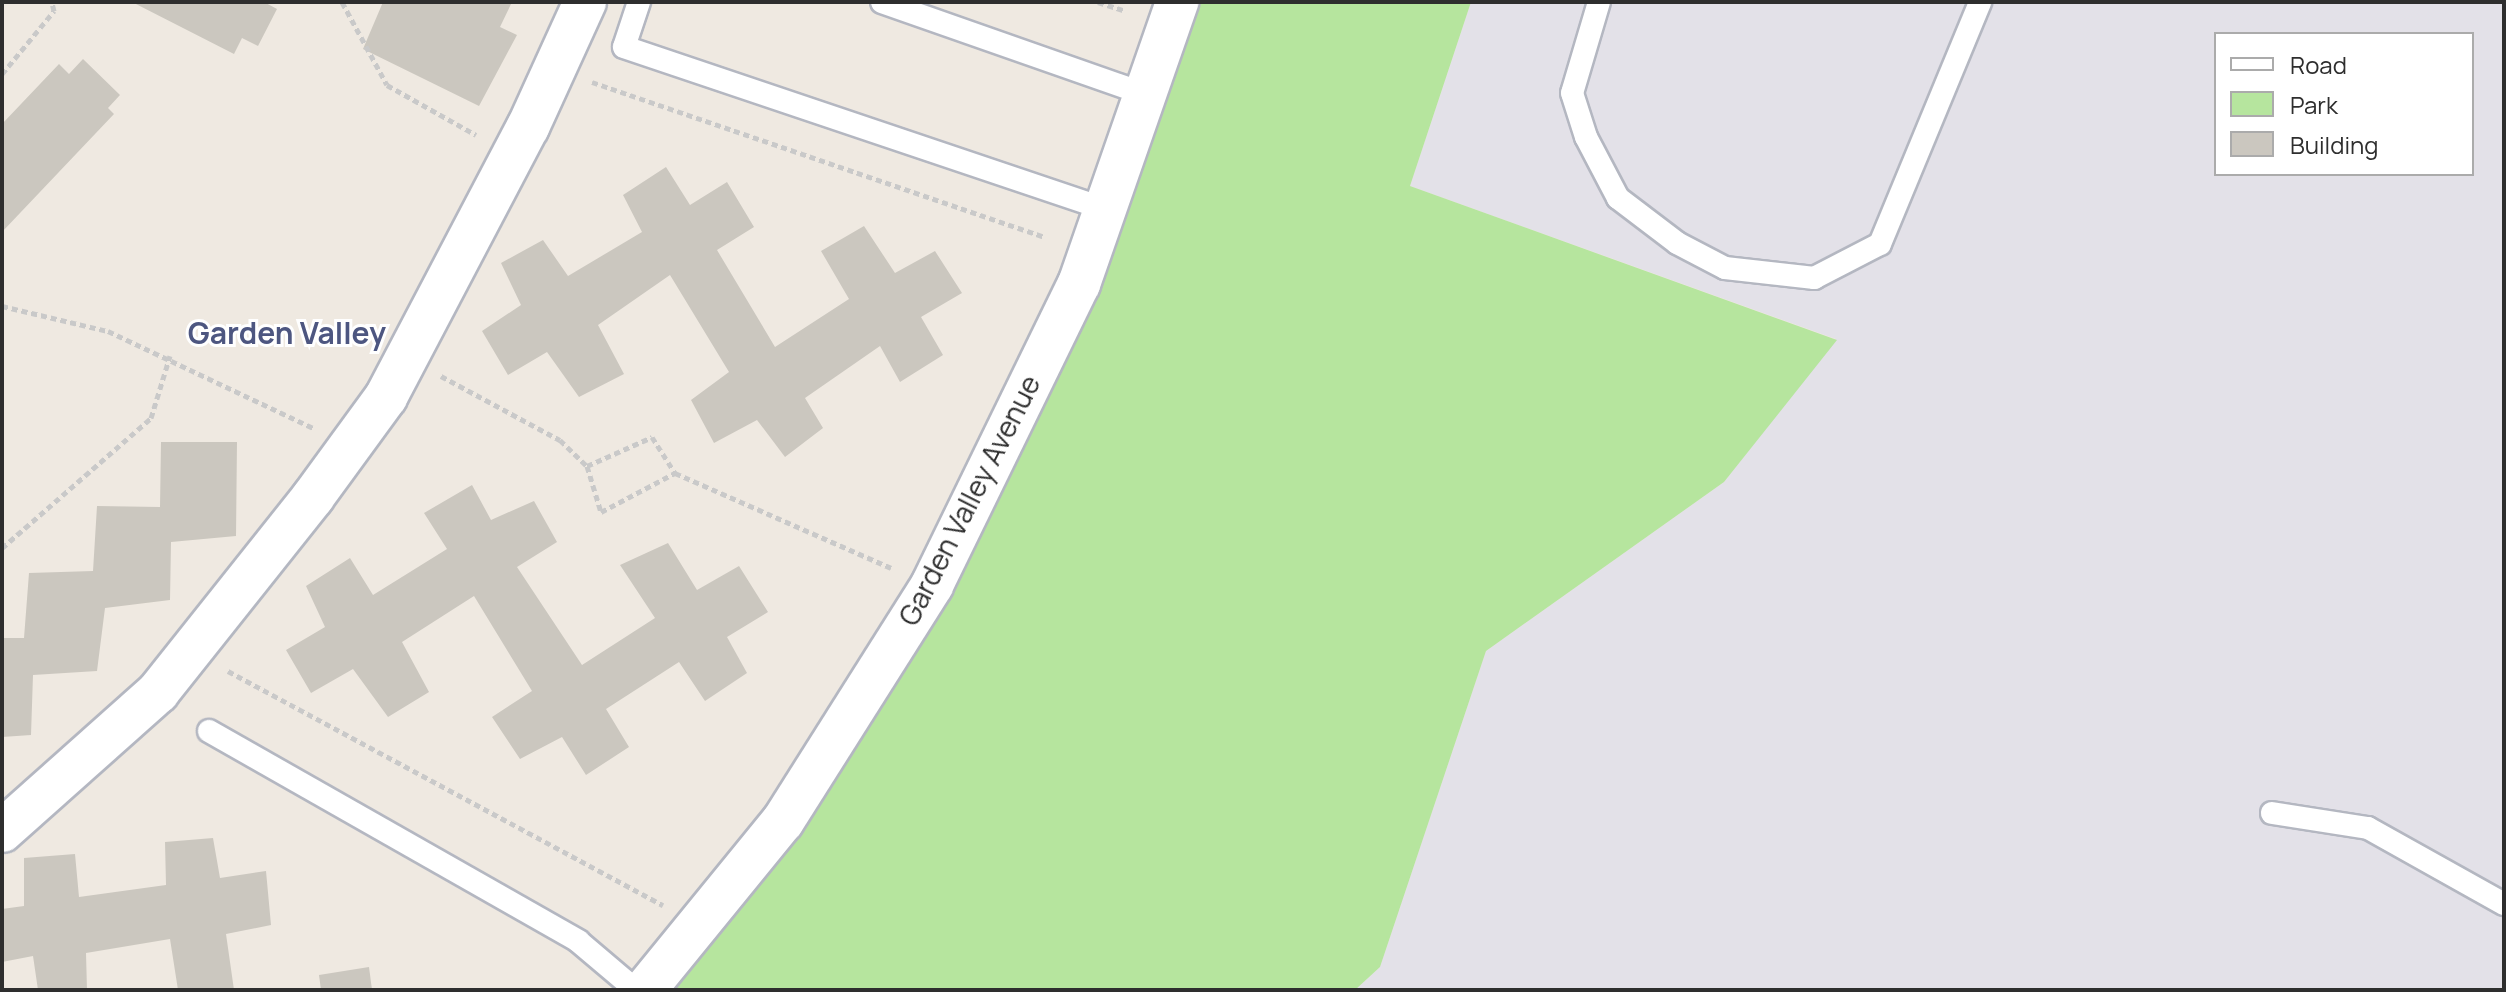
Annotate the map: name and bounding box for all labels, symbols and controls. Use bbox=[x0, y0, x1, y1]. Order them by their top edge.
legend bbox=[2214, 32, 2474, 176]
text: Road bbox=[2290, 48, 2347, 81]
text: Park bbox=[2290, 88, 2338, 121]
text: Building bbox=[2290, 128, 2378, 161]
district label: Garden Valley bbox=[188, 315, 386, 351]
street label: Garden Valley Avenue bbox=[891, 369, 1047, 631]

